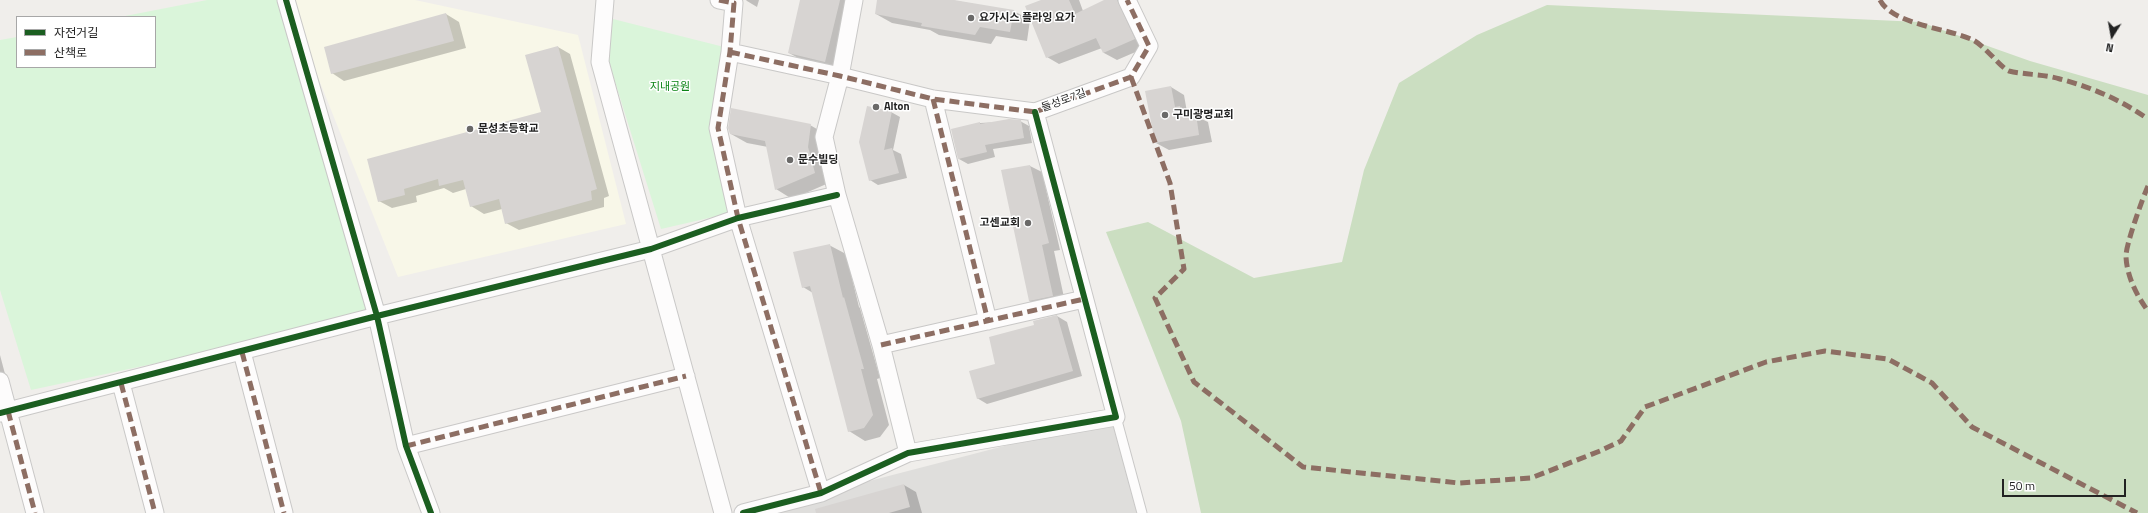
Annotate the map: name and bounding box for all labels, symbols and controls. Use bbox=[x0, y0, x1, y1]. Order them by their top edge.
place label: 요가시스 플라잉 요가 bbox=[979, 11, 1075, 25]
marker: 요가시스 플라잉 요가 bbox=[966, 13, 976, 23]
legend bbox=[16, 16, 156, 68]
north arrow bbox=[2092, 16, 2132, 56]
text: 자전거길 bbox=[54, 23, 98, 42]
text: N bbox=[2104, 39, 2115, 56]
text: 산책로 bbox=[54, 43, 87, 62]
park label: 지내공원 bbox=[650, 80, 690, 94]
street label: 들성로7길 bbox=[1040, 87, 1088, 115]
place label: Alton bbox=[884, 100, 910, 114]
marker: Alton bbox=[871, 102, 881, 112]
place label: 구미광명교회 bbox=[1173, 108, 1234, 122]
marker: 구미광명교회 bbox=[1160, 110, 1170, 120]
place label: 문성초등학교 bbox=[478, 122, 539, 136]
marker: 문성초등학교 bbox=[465, 124, 475, 134]
place label: 문수빌딩 bbox=[798, 153, 838, 167]
marker: 문수빌딩 bbox=[785, 155, 795, 165]
place label: 고센교회 bbox=[980, 216, 1020, 230]
marker: 고센교회 bbox=[1023, 218, 1033, 228]
scale bar bbox=[2004, 471, 2128, 497]
text: 50 m bbox=[2009, 476, 2035, 495]

